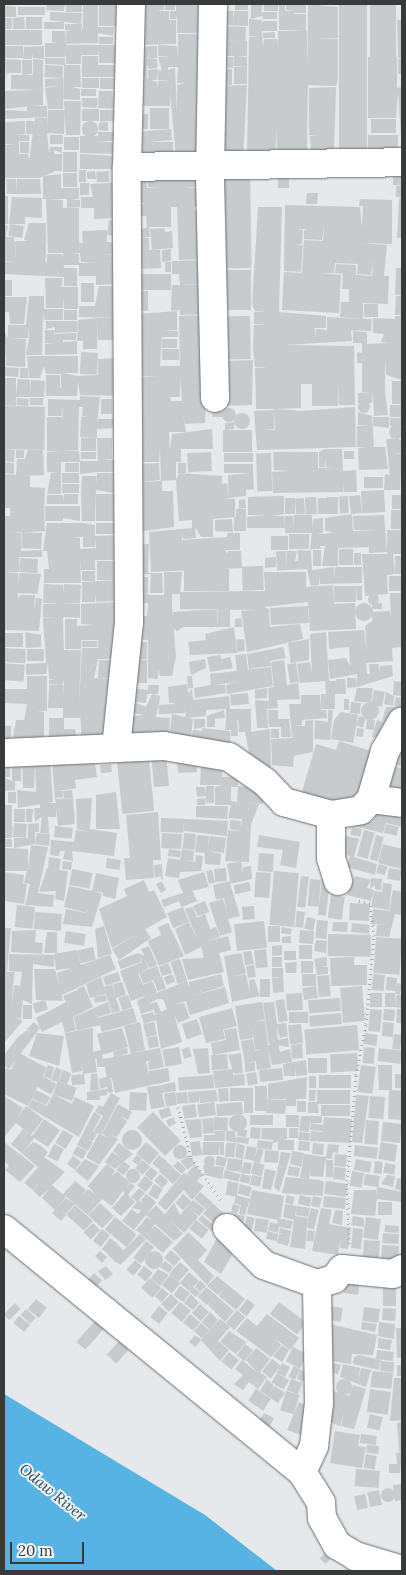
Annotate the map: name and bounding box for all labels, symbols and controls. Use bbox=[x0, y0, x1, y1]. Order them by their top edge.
water label: Odaw River bbox=[16, 1460, 90, 1524]
scale bar bbox=[12, 1532, 86, 1564]
text: 20 m bbox=[18, 1541, 53, 1560]

